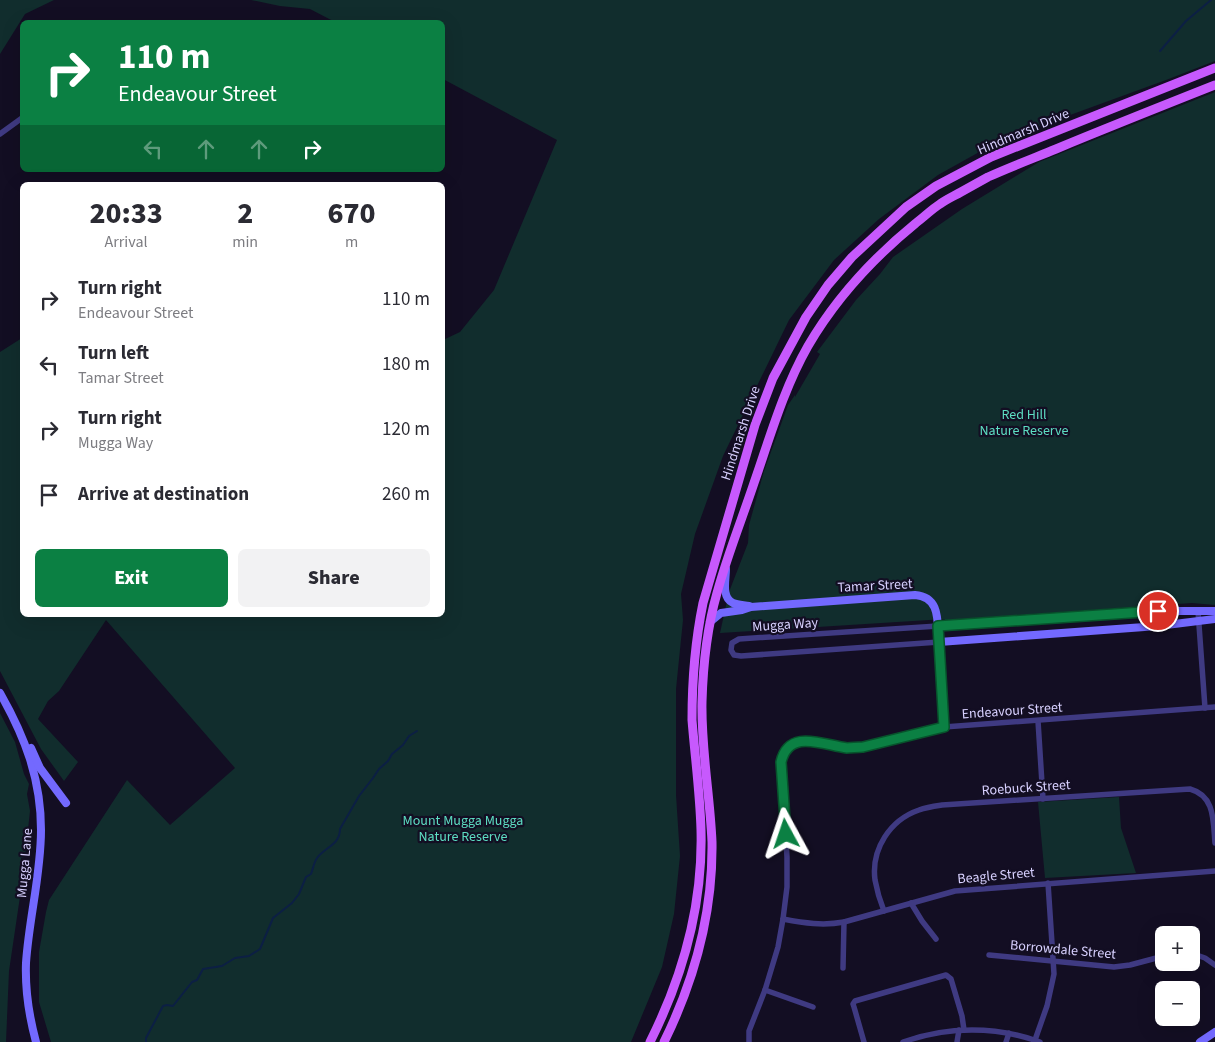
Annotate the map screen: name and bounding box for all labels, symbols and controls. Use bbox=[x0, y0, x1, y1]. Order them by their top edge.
text: 110 m bbox=[118, 32, 210, 82]
icon: right bbox=[35, 40, 100, 105]
text: Endeavour Street bbox=[118, 78, 277, 110]
street label: Hindmarsh Drive bbox=[974, 104, 1072, 160]
icon: left bbox=[139, 135, 167, 163]
icon: ahead bbox=[192, 135, 220, 163]
icon: ahead bbox=[245, 135, 273, 163]
icon: right bbox=[298, 135, 326, 163]
text: 20:33 bbox=[89, 192, 163, 235]
text: 2 bbox=[237, 192, 253, 235]
text: 670 bbox=[328, 192, 376, 235]
text: Arrival bbox=[105, 231, 148, 253]
text: min bbox=[232, 231, 258, 253]
text: m bbox=[345, 231, 358, 253]
text: Turn right bbox=[78, 275, 162, 302]
icon: right bbox=[35, 286, 63, 314]
text: 110 m bbox=[382, 286, 430, 313]
text: Endeavour Street bbox=[78, 302, 193, 324]
text: Turn left bbox=[78, 340, 149, 367]
icon: left bbox=[35, 351, 63, 379]
text: 180 m bbox=[382, 351, 430, 378]
text: Tamar Street bbox=[78, 367, 164, 389]
street label: Hindmarsh Drive bbox=[716, 384, 766, 483]
text: Turn right bbox=[78, 405, 162, 432]
park label: Red Hill Nature Reserve bbox=[980, 405, 1069, 441]
icon: right bbox=[35, 416, 63, 444]
text: 120 m bbox=[382, 416, 430, 443]
text: Mugga Way bbox=[78, 432, 153, 454]
icon: arrive bbox=[35, 481, 63, 509]
text: Arrive at destination bbox=[78, 481, 249, 508]
text: 260 m bbox=[382, 481, 430, 508]
button: Exit bbox=[35, 549, 228, 607]
button: Share bbox=[238, 549, 430, 607]
street label: Tamar Street bbox=[837, 574, 913, 598]
pin bbox=[1137, 590, 1179, 632]
icon: arrive bbox=[1144, 597, 1172, 625]
street label: Mugga Way bbox=[751, 613, 819, 637]
street label: Endeavour Street bbox=[961, 697, 1063, 724]
street label: Roebuck Street bbox=[981, 775, 1071, 801]
position arrow bbox=[759, 807, 811, 859]
park label: Mount Mugga Mugga Nature Reserve bbox=[403, 811, 523, 847]
street label: Mugga Lane bbox=[12, 827, 38, 899]
street label: Beagle Street bbox=[957, 863, 1036, 889]
map controls bbox=[1155, 926, 1200, 1026]
button: + bbox=[1155, 926, 1200, 971]
street label: Borrowdale Street bbox=[1009, 935, 1117, 965]
button: − bbox=[1155, 981, 1200, 1026]

